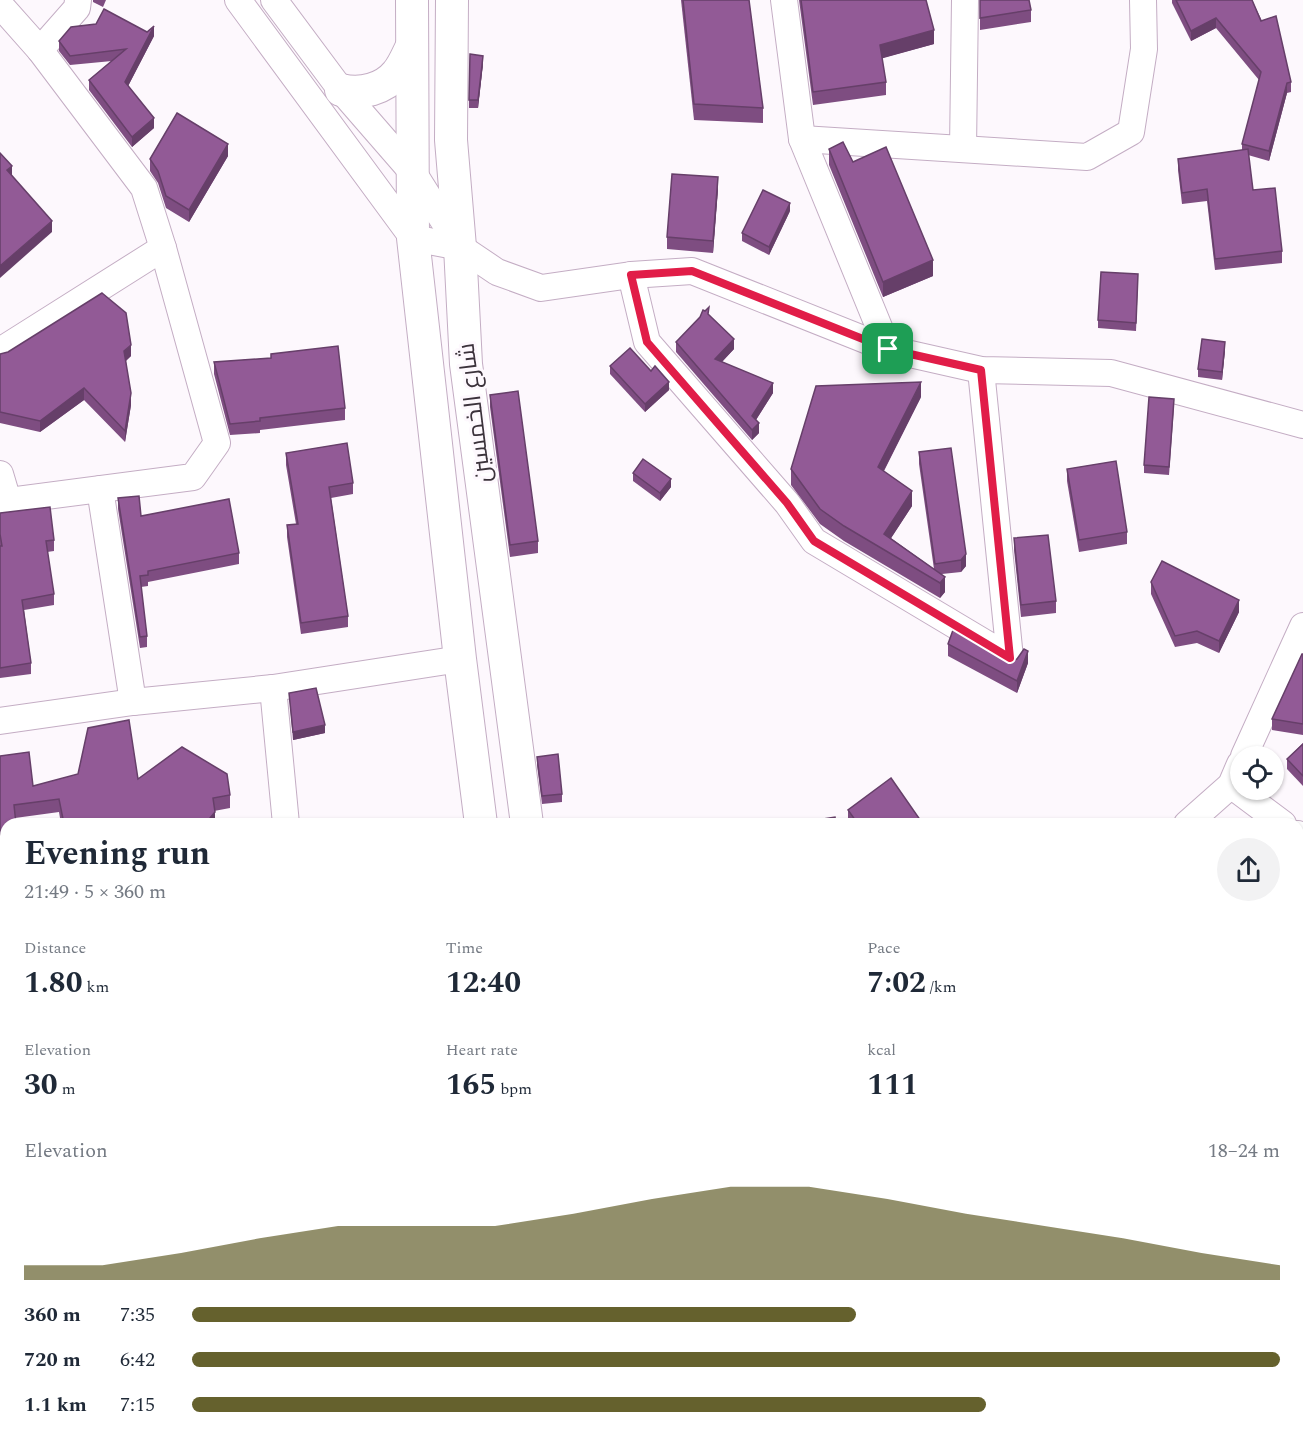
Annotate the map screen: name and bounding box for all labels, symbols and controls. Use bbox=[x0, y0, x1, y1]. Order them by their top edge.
pin bbox=[862, 323, 913, 374]
icon: arrive bbox=[871, 332, 904, 365]
street label: شارع الخمسين bbox=[449, 341, 501, 485]
map controls bbox=[1230, 746, 1284, 800]
button: locate bbox=[1230, 746, 1284, 800]
text: Evening run bbox=[24, 829, 210, 879]
button: share bbox=[1217, 838, 1280, 901]
text: 21:49 · 5 × 360 m bbox=[24, 877, 166, 907]
text: Distance bbox=[24, 936, 86, 960]
text: Time bbox=[446, 936, 483, 960]
text: Pace bbox=[867, 936, 900, 960]
text: 1.80 bbox=[24, 960, 83, 1006]
text: 12:40 bbox=[446, 960, 521, 1006]
text: 7:02 bbox=[867, 960, 926, 1006]
text: km bbox=[83, 975, 109, 999]
text: /km bbox=[926, 975, 957, 999]
text: Elevation bbox=[24, 1038, 91, 1062]
text: Heart rate bbox=[446, 1038, 518, 1062]
text: kcal bbox=[867, 1038, 896, 1062]
text: 30 bbox=[24, 1062, 58, 1108]
text: 165 bbox=[446, 1062, 496, 1108]
text: 111 bbox=[867, 1062, 918, 1108]
text: m bbox=[58, 1077, 75, 1101]
text: bpm bbox=[496, 1077, 532, 1101]
text: Elevation bbox=[24, 1136, 108, 1166]
text: 18–24 m bbox=[1208, 1136, 1280, 1166]
text: 360 m bbox=[24, 1300, 81, 1330]
text: 7:35 bbox=[120, 1300, 155, 1330]
text: 720 m bbox=[24, 1345, 81, 1375]
text: 6:42 bbox=[120, 1345, 155, 1375]
text: 1.1 km bbox=[24, 1390, 87, 1420]
text: 7:15 bbox=[120, 1390, 155, 1420]

